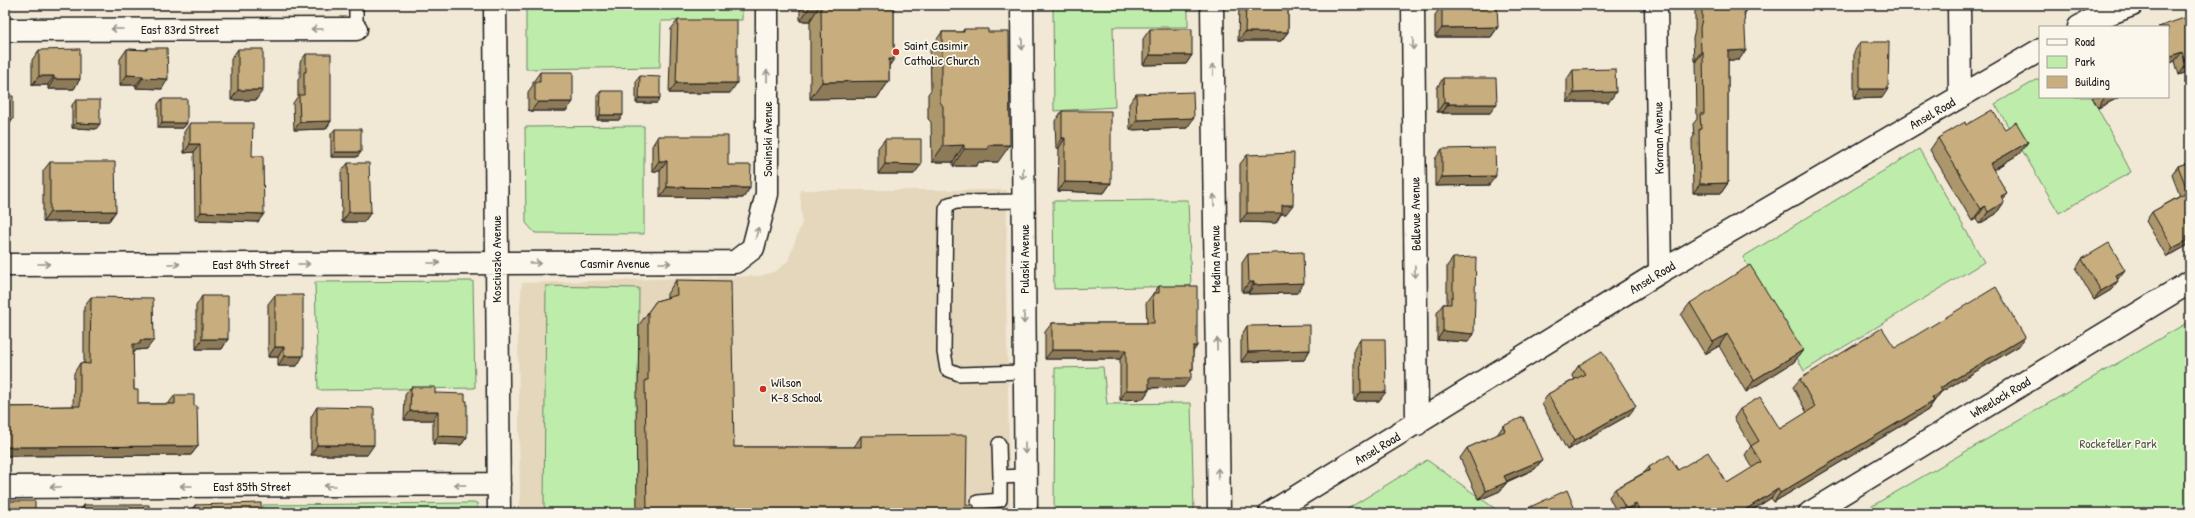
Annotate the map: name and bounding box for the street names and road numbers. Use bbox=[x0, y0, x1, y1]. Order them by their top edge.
street label: East 83rd Street bbox=[141, 20, 220, 38]
street label: Ansel Road bbox=[1906, 93, 1958, 133]
street label: Sowinski Avenue bbox=[758, 101, 776, 177]
street label: Korman Avenue bbox=[1648, 101, 1668, 175]
street label: Bellevue Avenue bbox=[1405, 177, 1425, 251]
street label: Kosciuszko Avenue bbox=[487, 215, 505, 303]
street label: Pulaski Avenue bbox=[1015, 224, 1033, 294]
street label: Medina Avenue bbox=[1205, 225, 1225, 293]
street label: Casmir Avenue bbox=[580, 254, 650, 272]
street label: East 84th Street bbox=[213, 255, 290, 273]
street label: Ansel Road bbox=[1626, 256, 1678, 298]
street label: Wheelock Road bbox=[1967, 372, 2033, 422]
street label: Ansel Road bbox=[1351, 427, 1403, 469]
street label: East 85th Street bbox=[213, 477, 291, 495]

